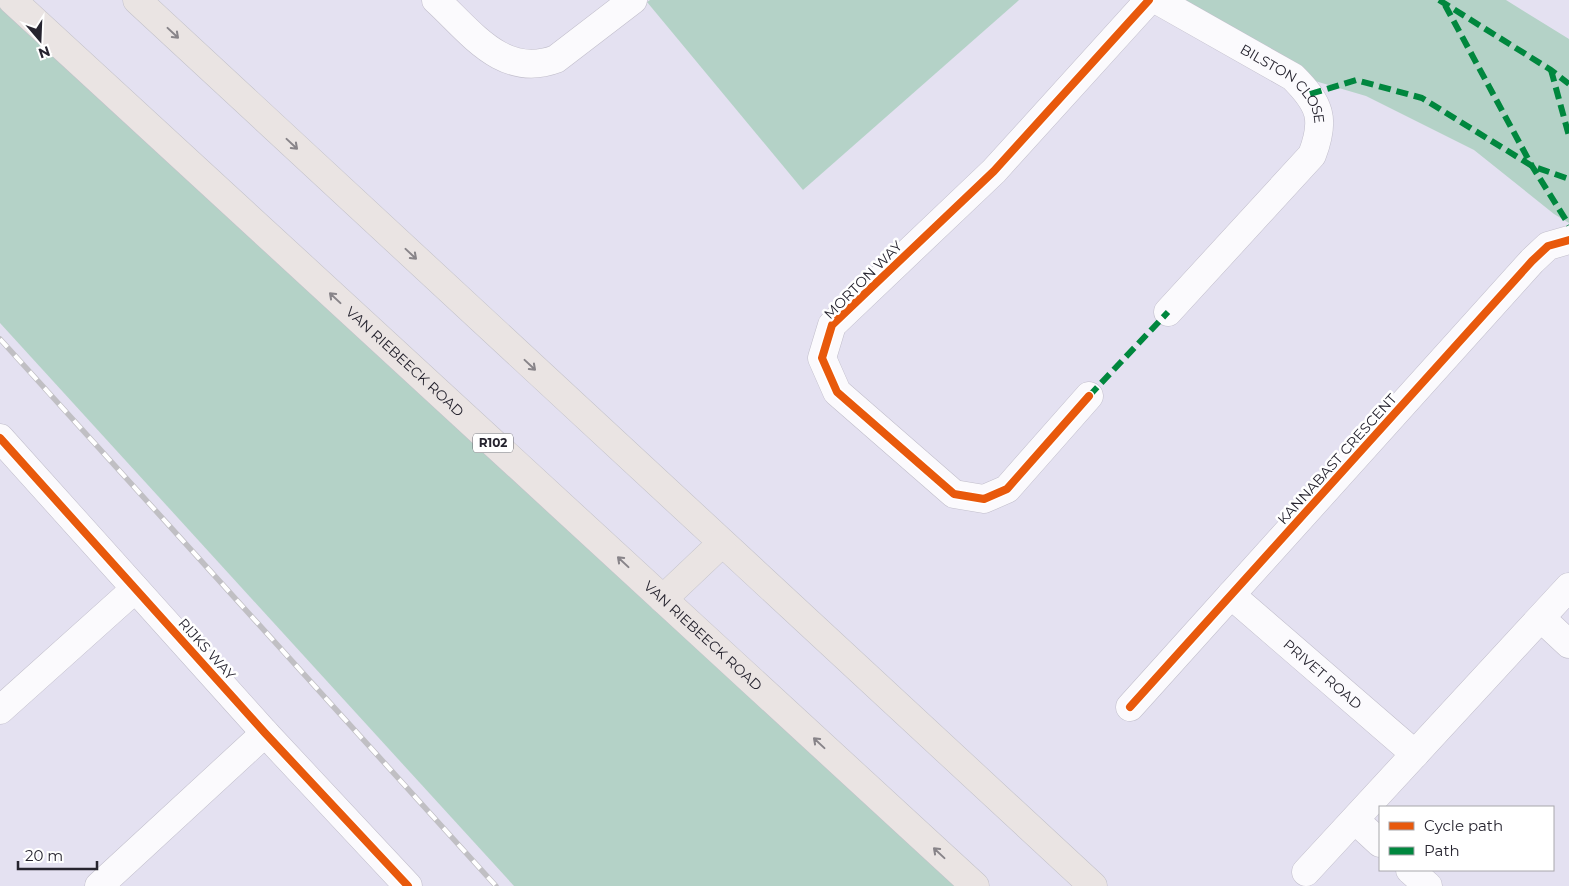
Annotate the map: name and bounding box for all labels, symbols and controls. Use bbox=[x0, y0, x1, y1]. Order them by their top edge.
north arrow bbox=[15, 15, 65, 65]
one-way arrow bbox=[166, 27, 179, 39]
street label: BILSTON CLOSE bbox=[1237, 40, 1328, 124]
text: N bbox=[36, 42, 53, 63]
one-way arrow bbox=[286, 138, 298, 150]
street label: MORTON WAY bbox=[820, 237, 906, 323]
one-way arrow bbox=[405, 248, 418, 260]
one-way arrow bbox=[329, 292, 342, 304]
street label: VAN RIEBEECK ROAD bbox=[342, 303, 468, 420]
one-way arrow bbox=[524, 359, 537, 371]
street label: KANNABAST CRESCENT bbox=[1273, 390, 1401, 528]
road number: R102 bbox=[473, 433, 513, 452]
one-way arrow bbox=[616, 556, 629, 568]
street label: VAN RIEBEECK ROAD bbox=[640, 577, 766, 695]
street label: RIJKS WAY bbox=[175, 614, 239, 684]
street label: PRIVET ROAD bbox=[1280, 635, 1366, 713]
one-way arrow bbox=[813, 737, 826, 749]
legend bbox=[1379, 806, 1554, 871]
text: Cycle path bbox=[1424, 816, 1503, 835]
scale bar bbox=[18, 838, 96, 870]
text: Path bbox=[1424, 841, 1460, 860]
text: 20 m bbox=[25, 846, 63, 865]
one-way arrow bbox=[933, 847, 946, 859]

